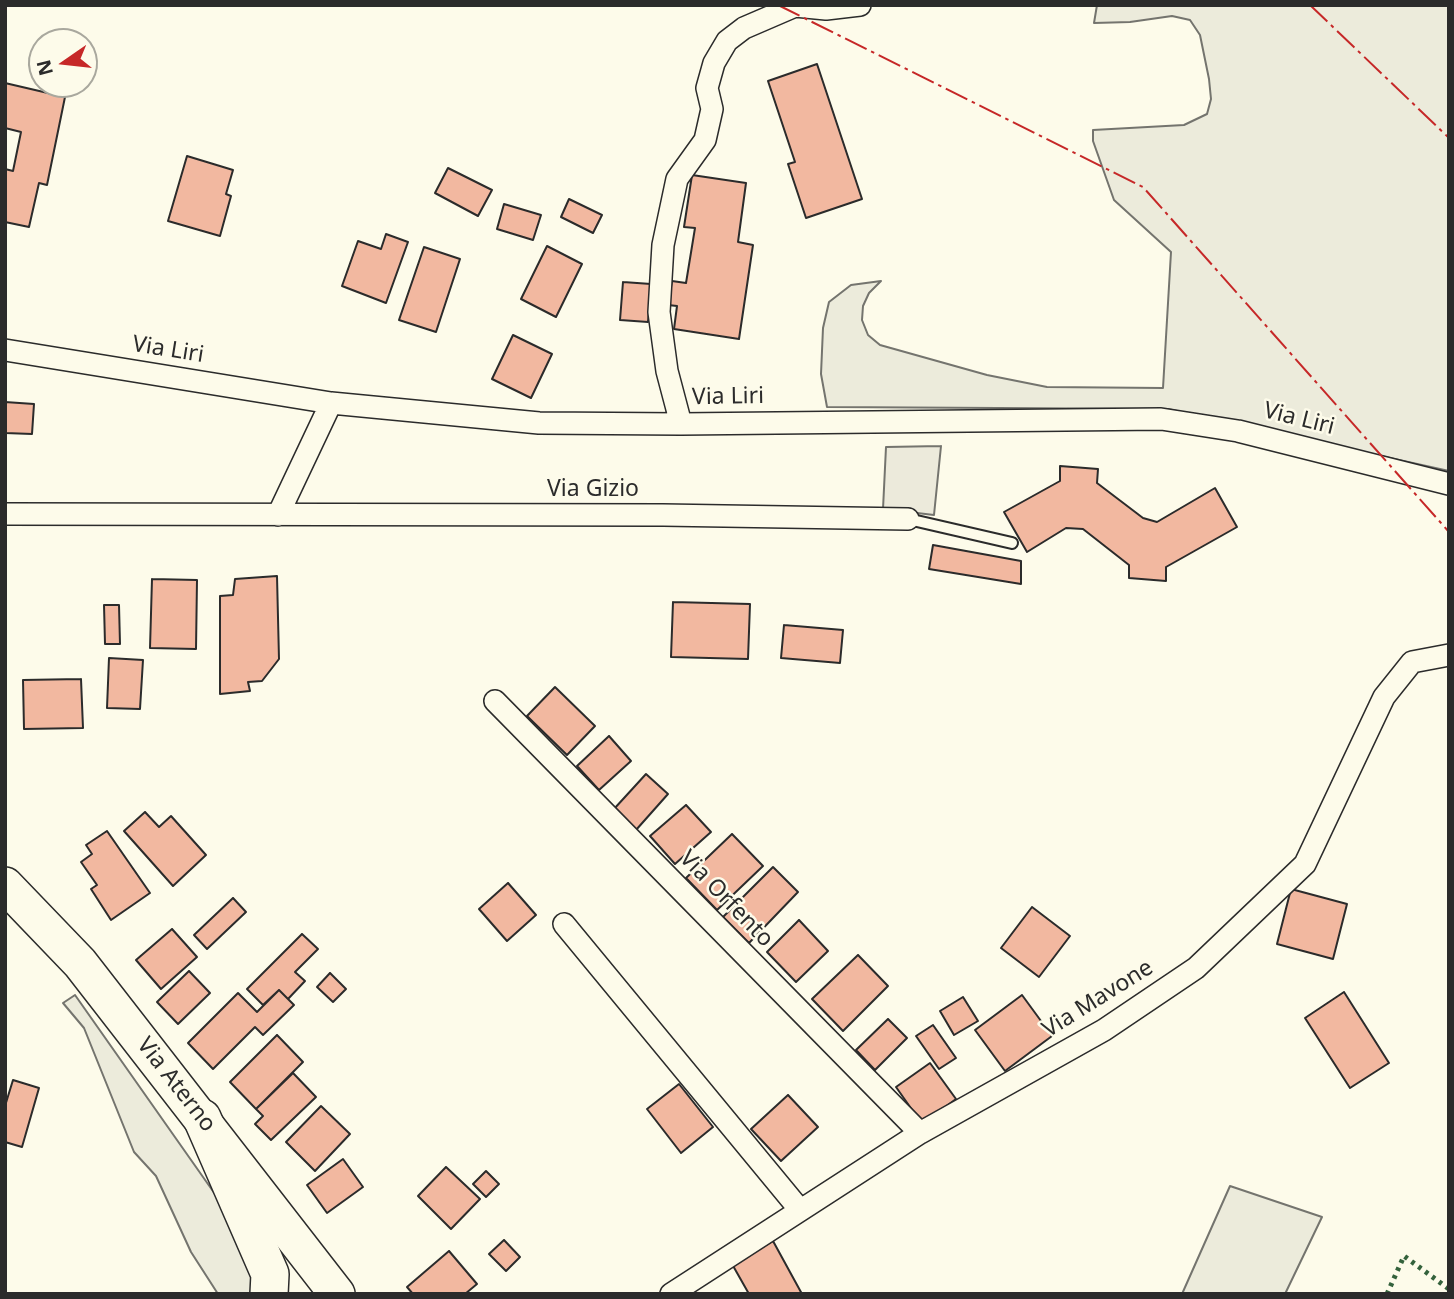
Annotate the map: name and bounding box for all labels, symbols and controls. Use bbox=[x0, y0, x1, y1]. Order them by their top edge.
north arrow bbox=[28, 28, 98, 98]
text: N bbox=[30, 57, 59, 78]
street label: Via Liri bbox=[130, 331, 206, 369]
street label: Via Liri bbox=[692, 383, 764, 411]
street label: Via Liri bbox=[1261, 397, 1337, 441]
street label: Via Gizio bbox=[547, 475, 639, 503]
street label: Via Orfento bbox=[673, 845, 779, 953]
street label: Via Mavone bbox=[1038, 954, 1158, 1044]
street label: Via Aterno bbox=[131, 1032, 221, 1138]

